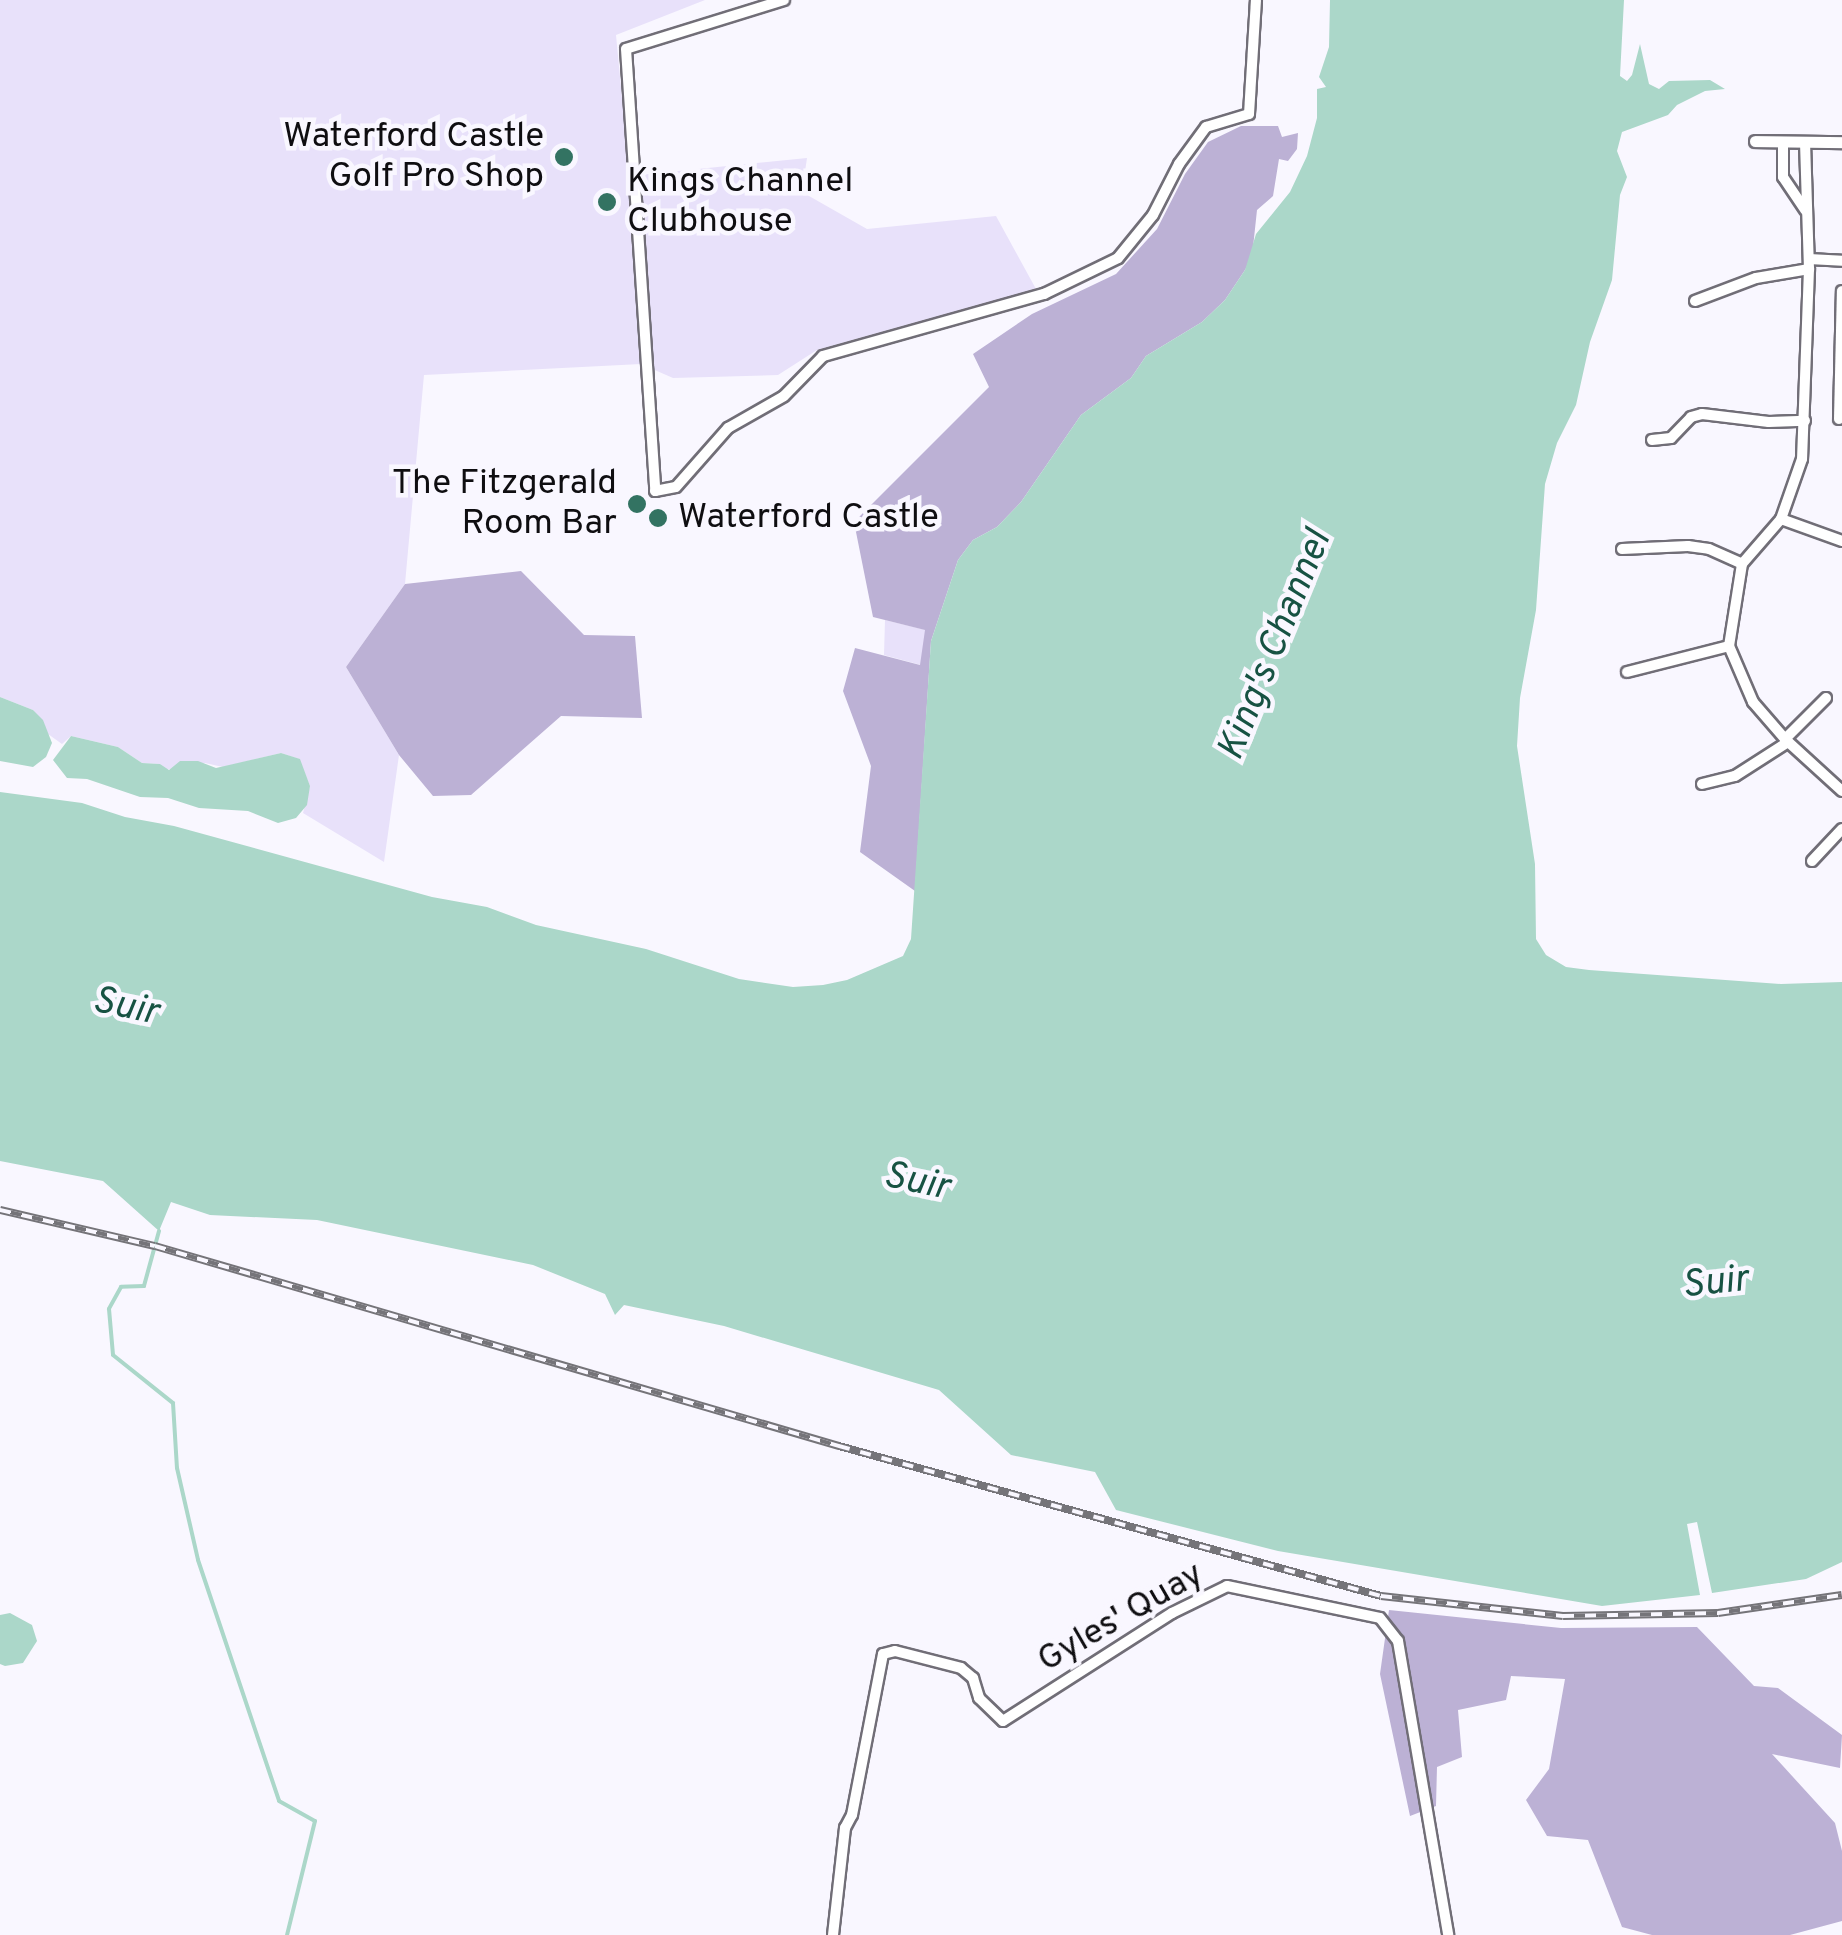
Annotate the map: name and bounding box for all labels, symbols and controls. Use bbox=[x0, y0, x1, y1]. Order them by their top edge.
place label: Waterford Castle Golf Pro Shop bbox=[283, 116, 544, 198]
marker: Waterford Castle Golf Pro Shop bbox=[553, 146, 575, 168]
place label: Kings Channel Clubhouse bbox=[627, 161, 853, 243]
marker: Kings Channel Clubhouse bbox=[596, 191, 618, 213]
place label: The Fitzgerald Room Bar bbox=[392, 463, 617, 545]
marker: The Fitzgerald Room Bar bbox=[626, 493, 648, 515]
place label: Waterford Castle bbox=[678, 497, 939, 539]
marker: Waterford Castle bbox=[647, 507, 669, 529]
water label: King's Channel bbox=[1209, 525, 1343, 767]
water label: Suir bbox=[88, 979, 162, 1037]
water label: Suir bbox=[879, 1154, 953, 1212]
water label: Suir bbox=[1680, 1258, 1750, 1310]
street label: Gyles' Quay bbox=[1031, 1554, 1211, 1682]

